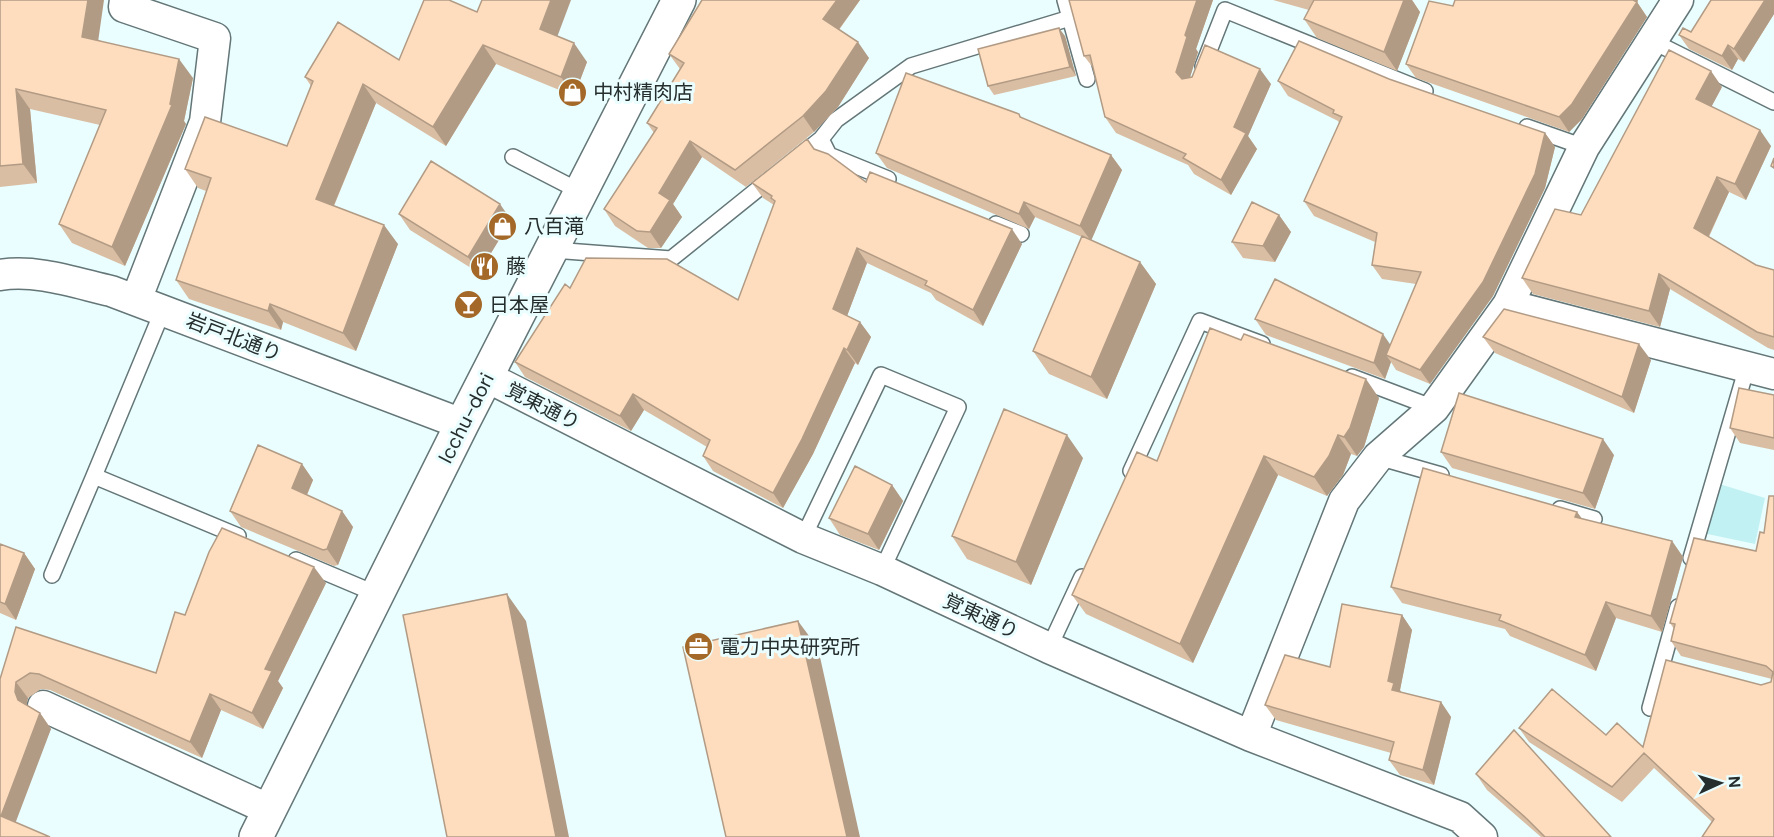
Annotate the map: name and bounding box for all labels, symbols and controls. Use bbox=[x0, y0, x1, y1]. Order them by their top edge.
shop icon: 中村精肉店 bbox=[556, 76, 588, 108]
place label: 中村精肉店 bbox=[593, 79, 693, 105]
shop icon: 八百滝 bbox=[487, 210, 519, 242]
place label: 八百滝 bbox=[524, 213, 584, 239]
restaurant icon: 藤 bbox=[469, 250, 501, 282]
place label: 藤 bbox=[506, 253, 526, 279]
bar icon: 日本屋 bbox=[452, 289, 484, 321]
place label: 日本屋 bbox=[489, 292, 549, 318]
street label: 岩戸北通り bbox=[183, 307, 285, 367]
street label: Icchu-dori bbox=[432, 368, 500, 468]
street label: 覚東通り bbox=[501, 376, 585, 436]
street label: 覚東通り bbox=[939, 587, 1023, 645]
office icon: 電力中央研究所 bbox=[683, 631, 715, 663]
place label: 電力中央研究所 bbox=[720, 634, 860, 660]
north arrow bbox=[1690, 753, 1750, 813]
text: N bbox=[1724, 775, 1745, 789]

